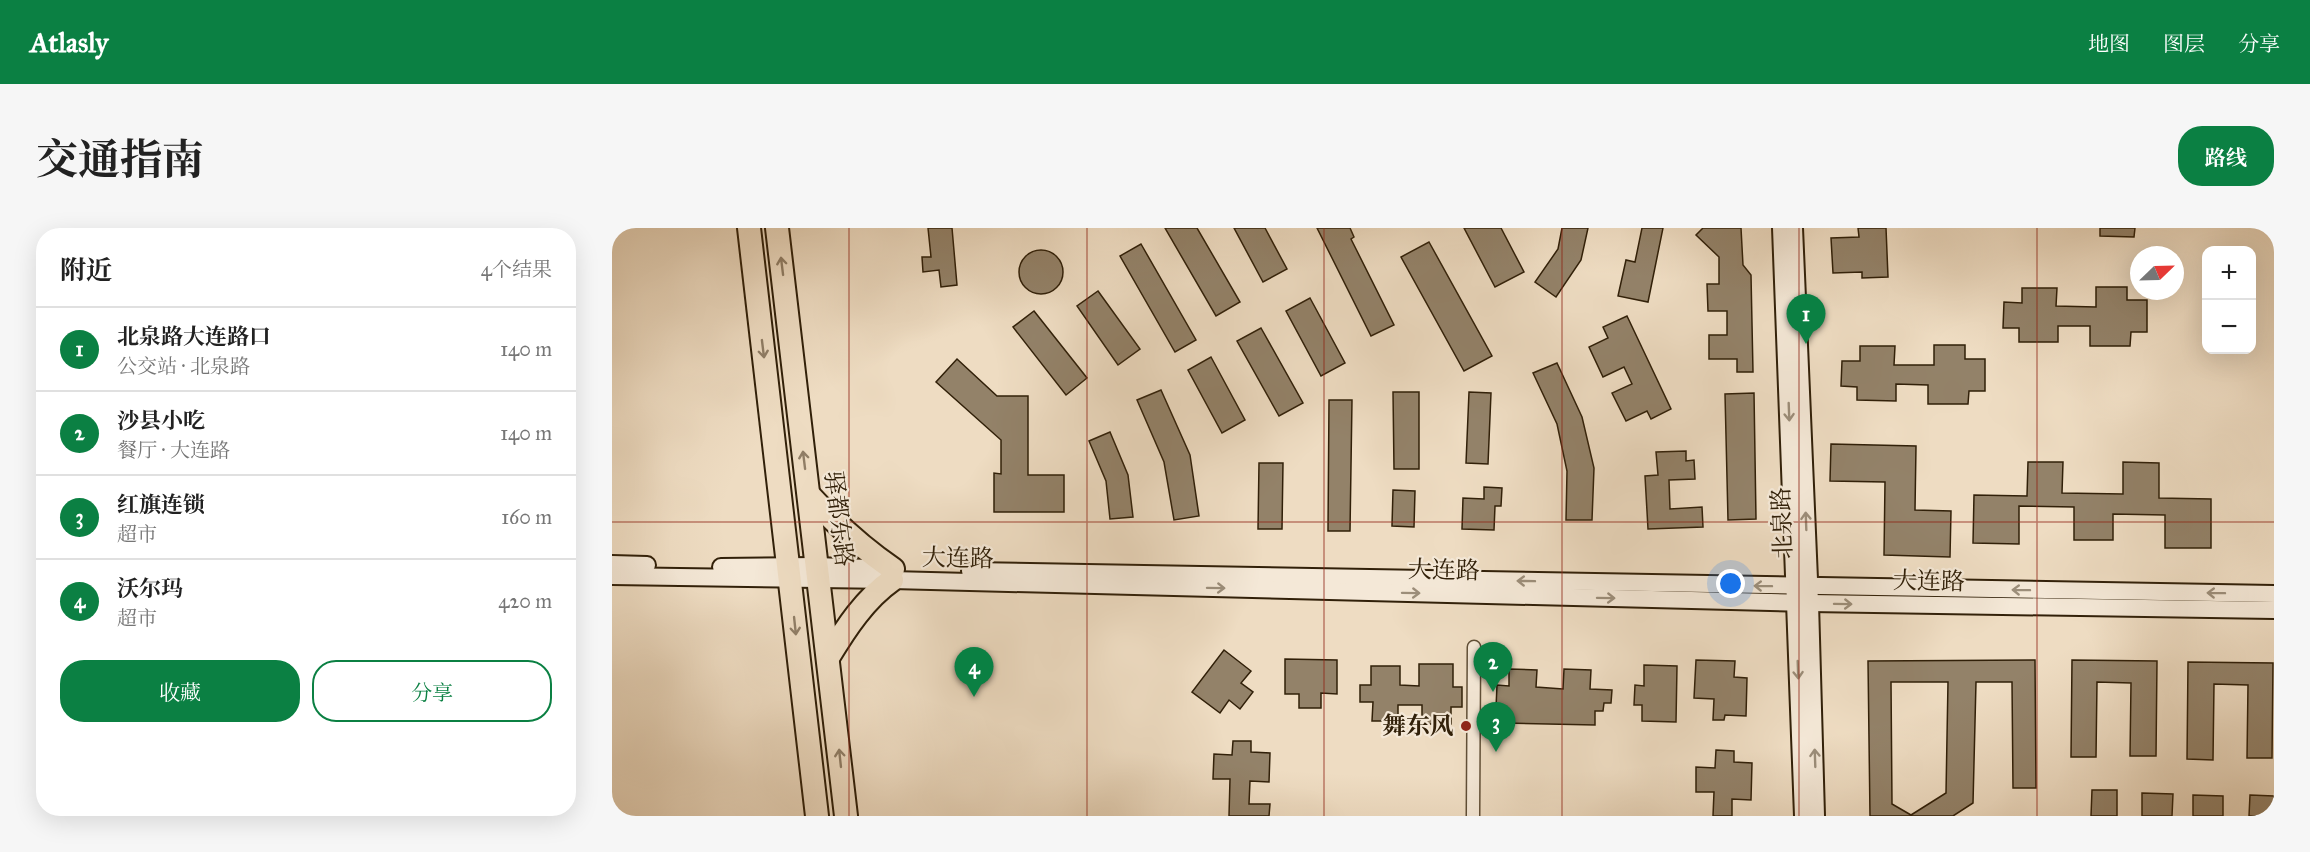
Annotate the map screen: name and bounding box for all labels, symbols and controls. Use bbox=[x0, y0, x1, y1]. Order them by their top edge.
text: Atlasly bbox=[30, 25, 108, 60]
text: 地图 bbox=[2088, 31, 2130, 57]
text: 图层 bbox=[2163, 31, 2205, 57]
text: 分享 bbox=[2238, 31, 2280, 57]
button: 路线 bbox=[2178, 126, 2274, 186]
text: 交通指南 bbox=[36, 134, 204, 186]
north arrow bbox=[2130, 246, 2184, 300]
map controls bbox=[2202, 246, 2256, 354]
button: + bbox=[2202, 246, 2256, 300]
text: 附近 bbox=[60, 254, 112, 286]
text: 4个结果 bbox=[481, 257, 552, 281]
one-way arrow bbox=[776, 257, 787, 277]
pin: 1 bbox=[1786, 294, 1826, 344]
button: − bbox=[2202, 300, 2256, 354]
text: 北泉路大连路口 bbox=[117, 323, 271, 350]
text: 1 bbox=[76, 337, 83, 361]
text: 140 m bbox=[500, 337, 552, 361]
one-way arrow bbox=[758, 338, 769, 358]
text: 公交站 · 北泉路 bbox=[117, 354, 250, 378]
one-way arrow bbox=[1783, 402, 1794, 422]
text: 沙县小吃 bbox=[117, 407, 205, 434]
text: 2 bbox=[75, 421, 84, 445]
text: 140 m bbox=[500, 421, 552, 445]
text: 餐厅 · 大连路 bbox=[117, 438, 230, 462]
one-way arrow bbox=[799, 451, 810, 470]
street label: 驿都东路 bbox=[818, 470, 860, 568]
street label: 北泉路 bbox=[1766, 486, 1798, 560]
text: 红旗连锁 bbox=[117, 491, 205, 518]
text: 3 bbox=[76, 505, 84, 529]
text: 160 m bbox=[501, 505, 552, 529]
one-way arrow bbox=[1800, 511, 1812, 531]
text: 超市 bbox=[117, 522, 157, 546]
street label: 大连路 bbox=[922, 542, 994, 574]
street label: 大连路 bbox=[1408, 554, 1480, 586]
street label: 大连路 bbox=[1893, 565, 1965, 597]
your location bbox=[1716, 569, 1745, 598]
text: 沃尔玛 bbox=[117, 575, 183, 602]
one-way arrow bbox=[1516, 576, 1536, 587]
one-way arrow bbox=[1753, 580, 1773, 592]
one-way arrow bbox=[1206, 583, 1226, 594]
one-way arrow bbox=[2011, 584, 2031, 596]
one-way arrow bbox=[2206, 587, 2226, 599]
one-way arrow bbox=[1401, 588, 1421, 599]
text: 4 bbox=[74, 589, 85, 613]
text: 420 m bbox=[498, 589, 552, 613]
one-way arrow bbox=[1596, 593, 1616, 604]
one-way arrow bbox=[1833, 598, 1853, 610]
text: 超市 bbox=[117, 606, 157, 630]
one-way arrow bbox=[790, 615, 801, 635]
pin: 2 bbox=[1474, 642, 1512, 692]
pin: 4 bbox=[954, 648, 994, 697]
button: 收藏 bbox=[60, 660, 300, 722]
button: 分享 bbox=[312, 660, 552, 722]
one-way arrow bbox=[1793, 660, 1804, 680]
pin: 3 bbox=[1476, 702, 1516, 752]
place label: 舞东风 bbox=[1382, 711, 1454, 741]
marker: 舞东风 bbox=[1459, 719, 1473, 733]
one-way arrow bbox=[834, 748, 845, 768]
one-way arrow bbox=[1809, 748, 1820, 768]

